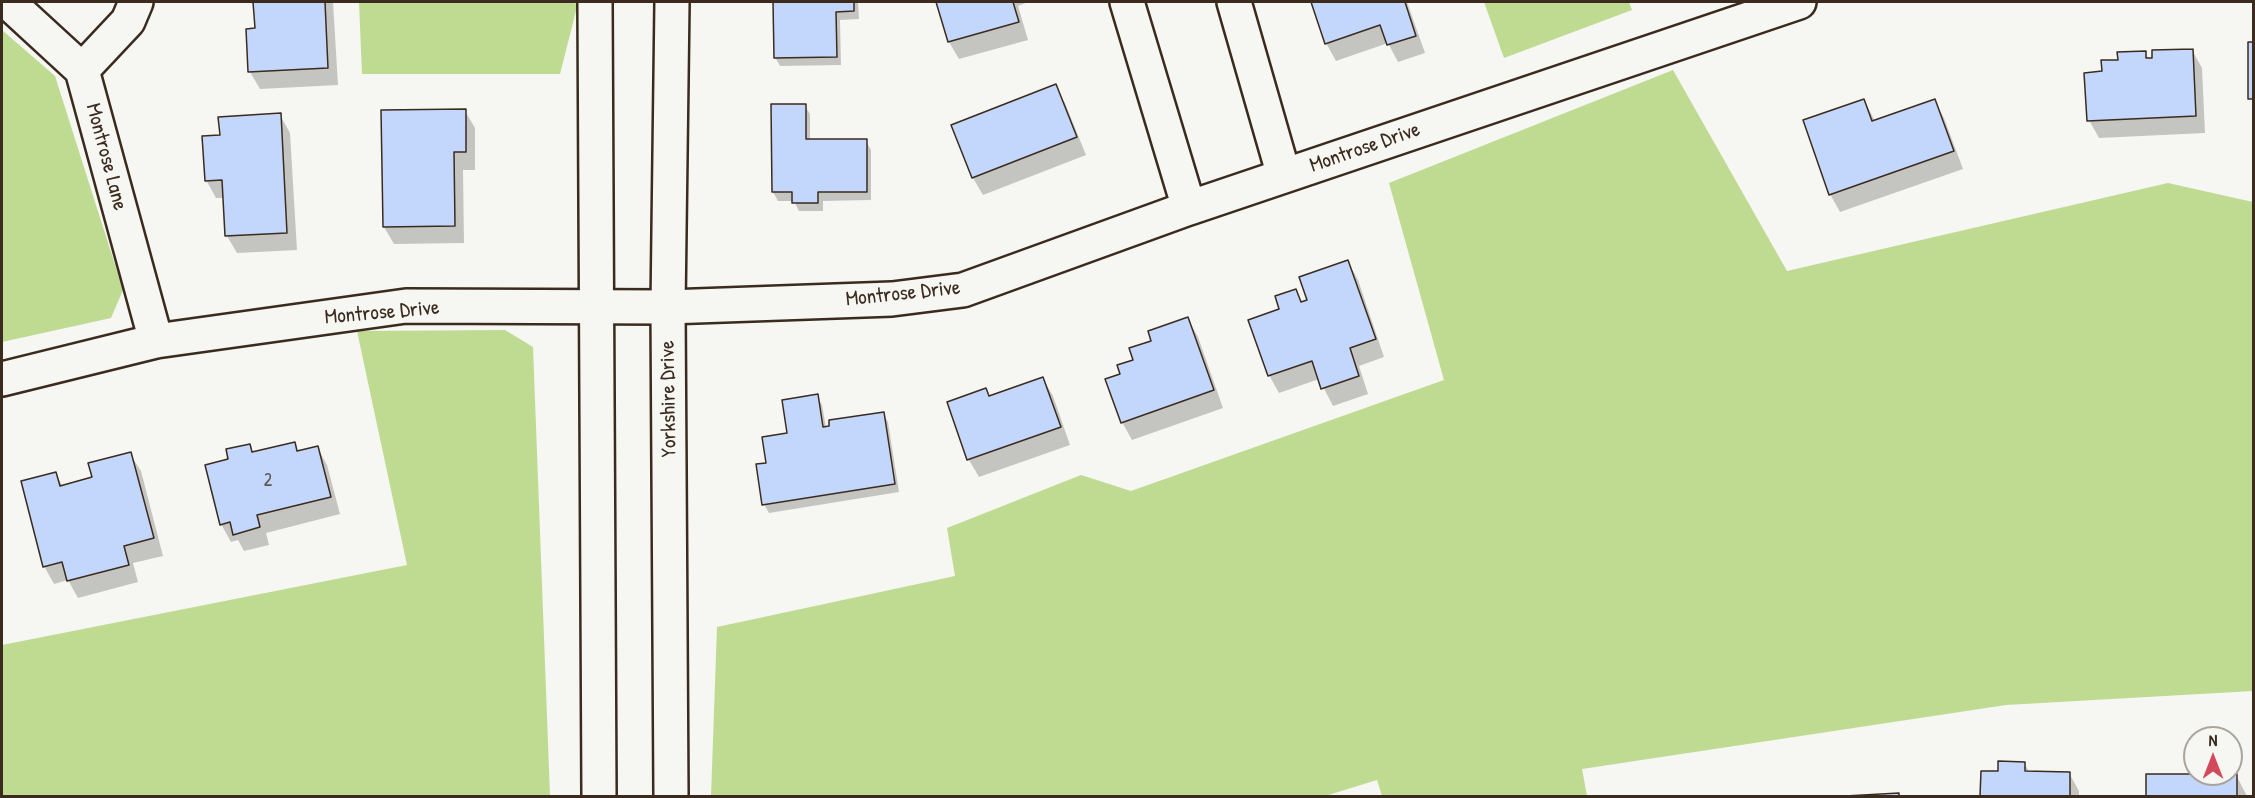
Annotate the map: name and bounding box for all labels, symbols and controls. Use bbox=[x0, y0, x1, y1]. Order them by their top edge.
street label: Montrose Lane bbox=[80, 101, 132, 213]
street label: Montrose Drive bbox=[1307, 117, 1423, 179]
street label: Montrose Drive bbox=[844, 275, 962, 313]
street label: Montrose Drive bbox=[324, 295, 440, 331]
street label: Yorkshire Drive bbox=[655, 340, 683, 458]
house number: 2 bbox=[264, 470, 272, 492]
north arrow bbox=[2183, 726, 2243, 786]
text: N bbox=[2209, 729, 2217, 751]

